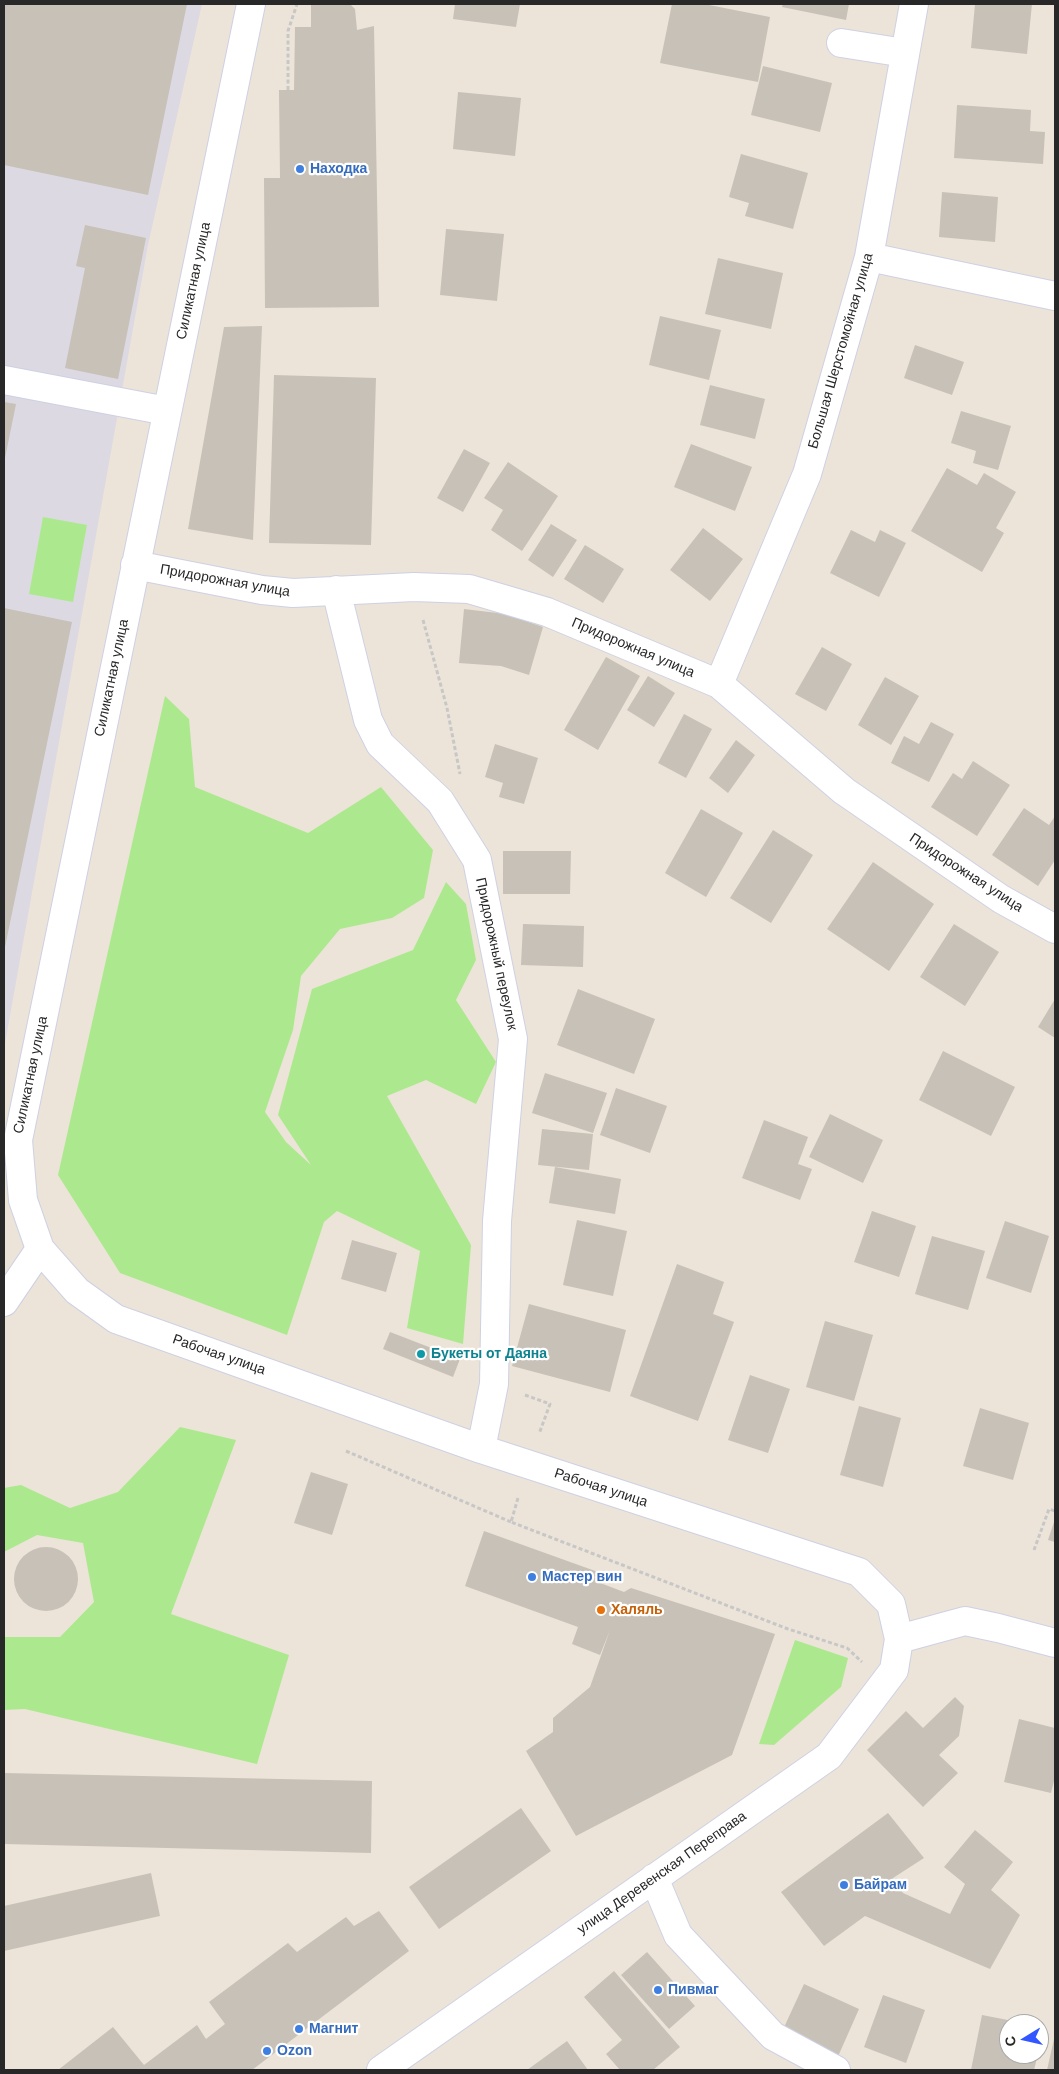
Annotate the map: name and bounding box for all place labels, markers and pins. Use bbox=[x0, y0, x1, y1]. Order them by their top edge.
place label: Находка bbox=[310, 161, 367, 177]
marker: Находка bbox=[294, 163, 306, 175]
place label: Букеты от Даяна bbox=[431, 1346, 547, 1362]
marker: Букеты от Даяна bbox=[415, 1348, 427, 1360]
place label: Мастер вин bbox=[542, 1569, 622, 1585]
marker: Мастер вин bbox=[526, 1571, 538, 1583]
place label: Халяль bbox=[611, 1602, 663, 1618]
marker: Халяль bbox=[595, 1604, 607, 1616]
place label: Байрам bbox=[854, 1877, 907, 1893]
marker: Байрам bbox=[838, 1879, 850, 1891]
place label: Пивмаг bbox=[668, 1982, 719, 1998]
marker: Пивмаг bbox=[652, 1984, 664, 1996]
place label: Магнит bbox=[309, 2021, 358, 2037]
marker: Магнит bbox=[293, 2023, 305, 2035]
place label: Ozon bbox=[277, 2043, 312, 2059]
marker: Ozon bbox=[261, 2045, 273, 2057]

